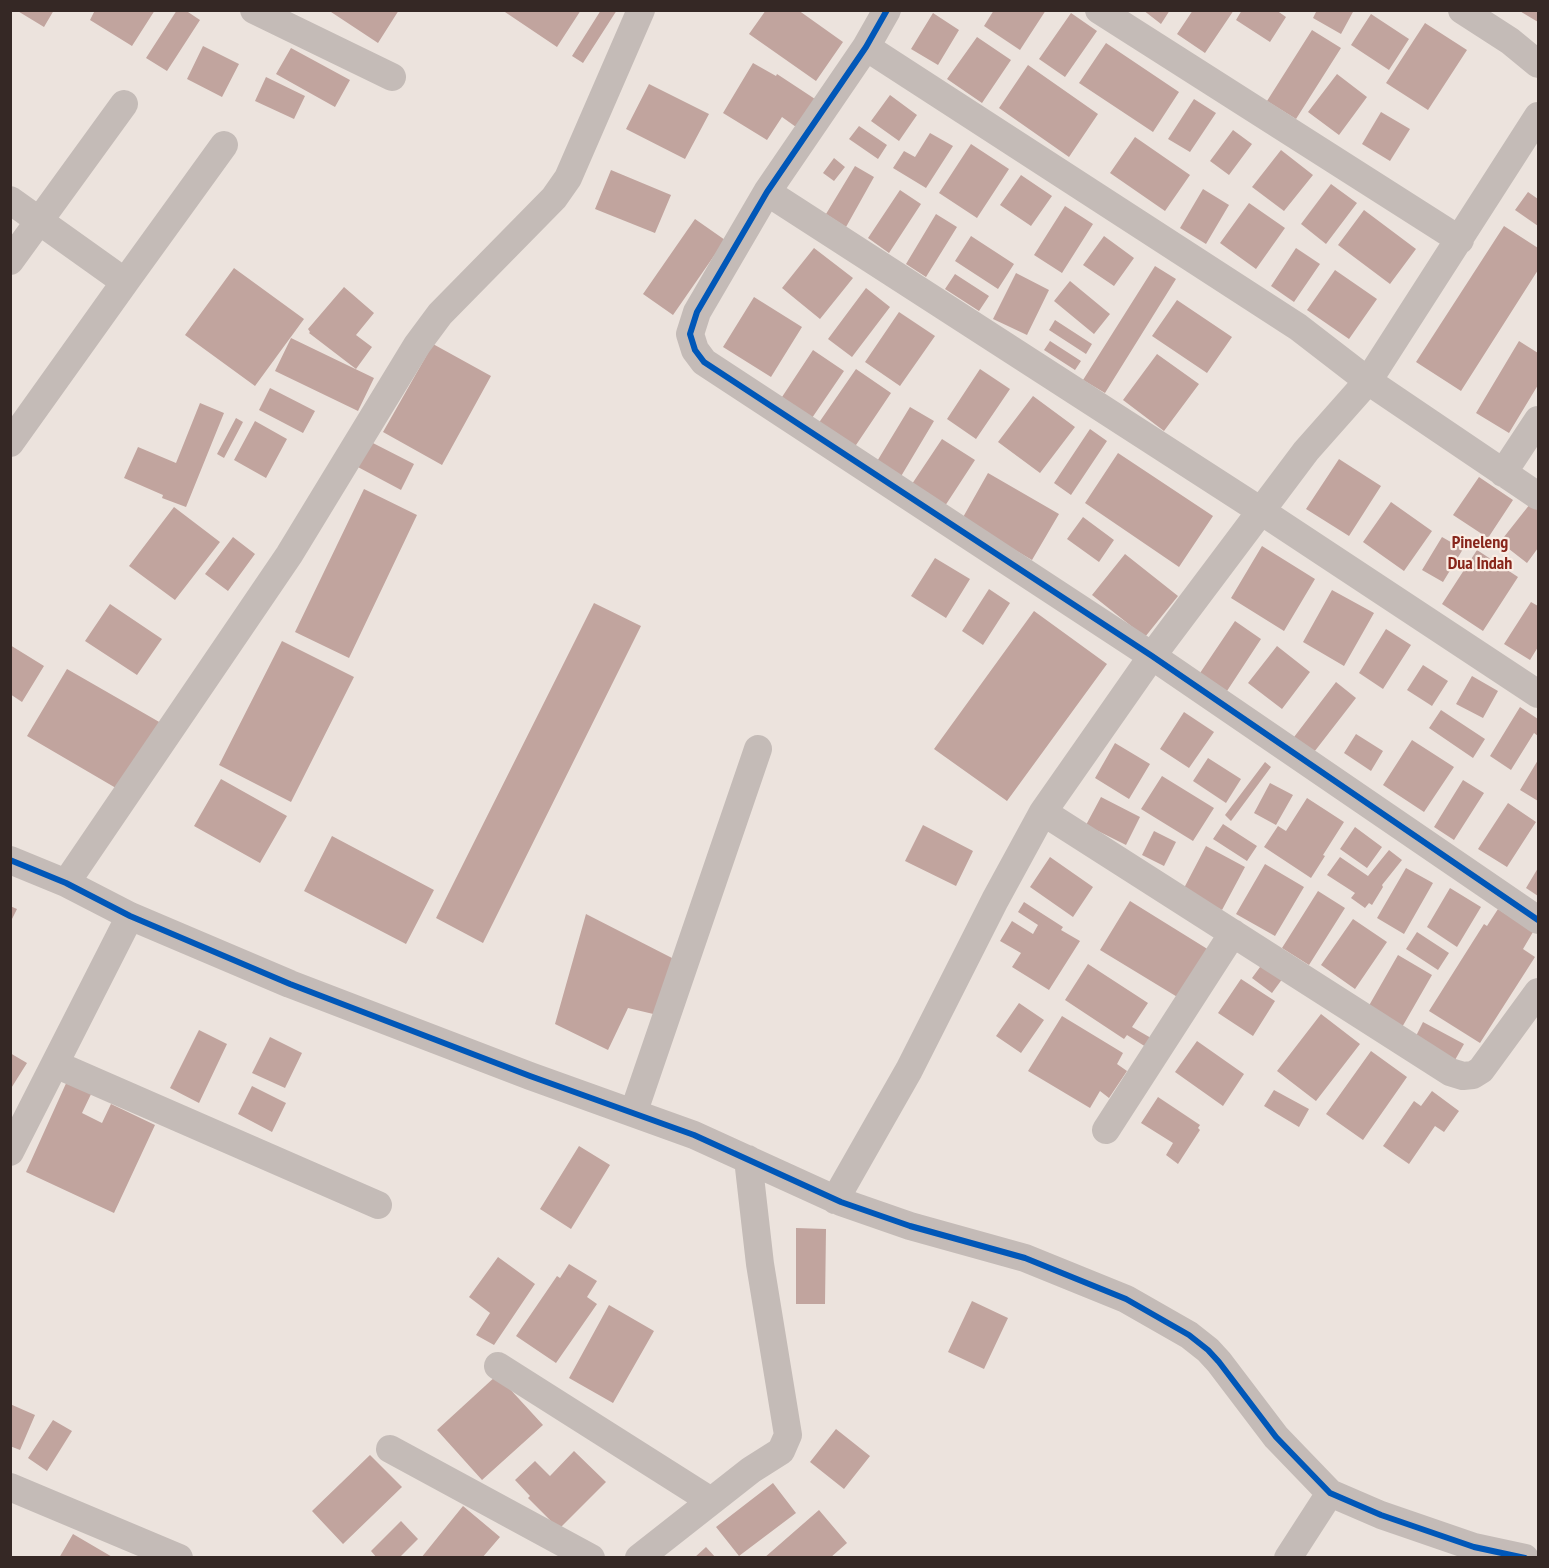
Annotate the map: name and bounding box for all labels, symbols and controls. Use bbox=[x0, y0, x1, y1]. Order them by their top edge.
district label: Pineleng Dua Indah bbox=[1448, 532, 1512, 574]

